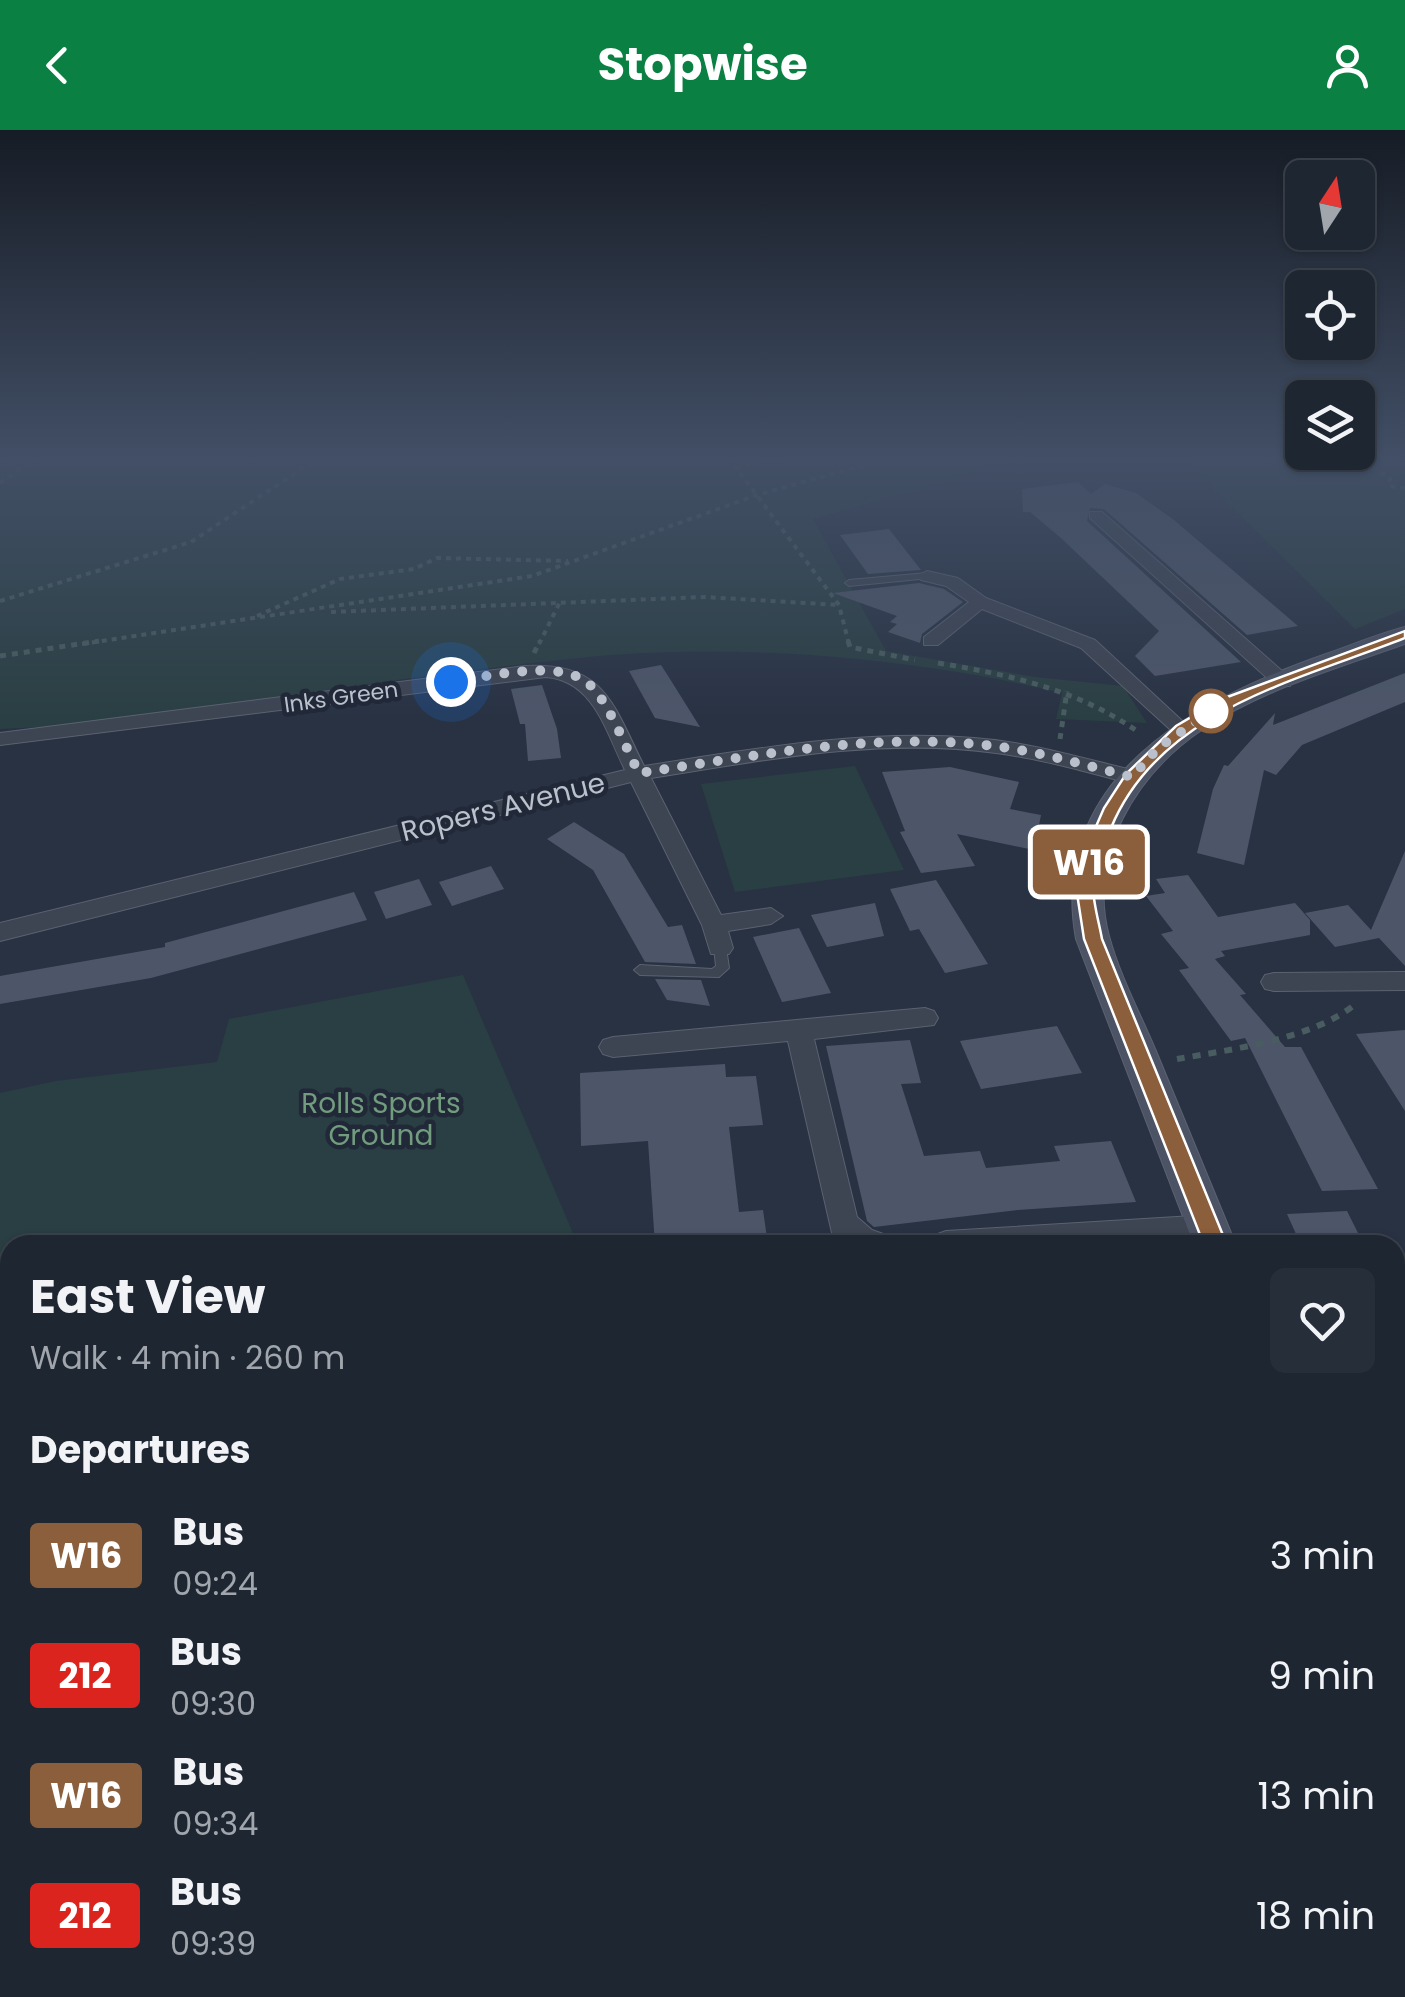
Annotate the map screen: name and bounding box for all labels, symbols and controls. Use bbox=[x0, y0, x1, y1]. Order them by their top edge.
text: Stopwise bbox=[597, 33, 808, 96]
icon: back bbox=[30, 38, 85, 93]
icon: person bbox=[1320, 38, 1375, 93]
north arrow bbox=[1285, 160, 1375, 250]
map controls bbox=[1285, 160, 1375, 470]
button: locate bbox=[1285, 270, 1375, 360]
button: layers bbox=[1285, 380, 1375, 470]
your location bbox=[426, 657, 476, 707]
street label: Inks Green bbox=[282, 674, 400, 720]
unlabelled marker bbox=[1190, 690, 1232, 732]
street label: Ropers Avenue bbox=[397, 763, 609, 851]
line badge: W16 bbox=[1032, 830, 1146, 894]
text: W16 bbox=[1053, 838, 1125, 887]
park label: Rolls Sports Ground bbox=[301, 1084, 461, 1155]
text: East View bbox=[30, 1263, 265, 1330]
button: heart bbox=[1270, 1268, 1375, 1373]
text: Walk · 4 min · 260 m bbox=[30, 1335, 345, 1380]
text: Departures bbox=[30, 1423, 251, 1476]
text: Bus bbox=[172, 1505, 244, 1558]
text: 3 min bbox=[1270, 1529, 1375, 1582]
text: W16 bbox=[50, 1531, 122, 1580]
text: 09:24 bbox=[172, 1561, 258, 1606]
text: Bus bbox=[170, 1625, 242, 1678]
text: 9 min bbox=[1268, 1649, 1375, 1702]
text: 212 bbox=[58, 1651, 112, 1700]
text: 09:30 bbox=[170, 1681, 256, 1726]
text: Bus bbox=[172, 1745, 244, 1798]
text: 13 min bbox=[1258, 1769, 1375, 1822]
text: W16 bbox=[50, 1771, 122, 1820]
text: 09:34 bbox=[172, 1801, 258, 1846]
text: Bus bbox=[170, 1865, 242, 1918]
text: 18 min bbox=[1256, 1889, 1375, 1942]
text: 212 bbox=[58, 1891, 112, 1940]
text: 09:39 bbox=[170, 1921, 256, 1966]

